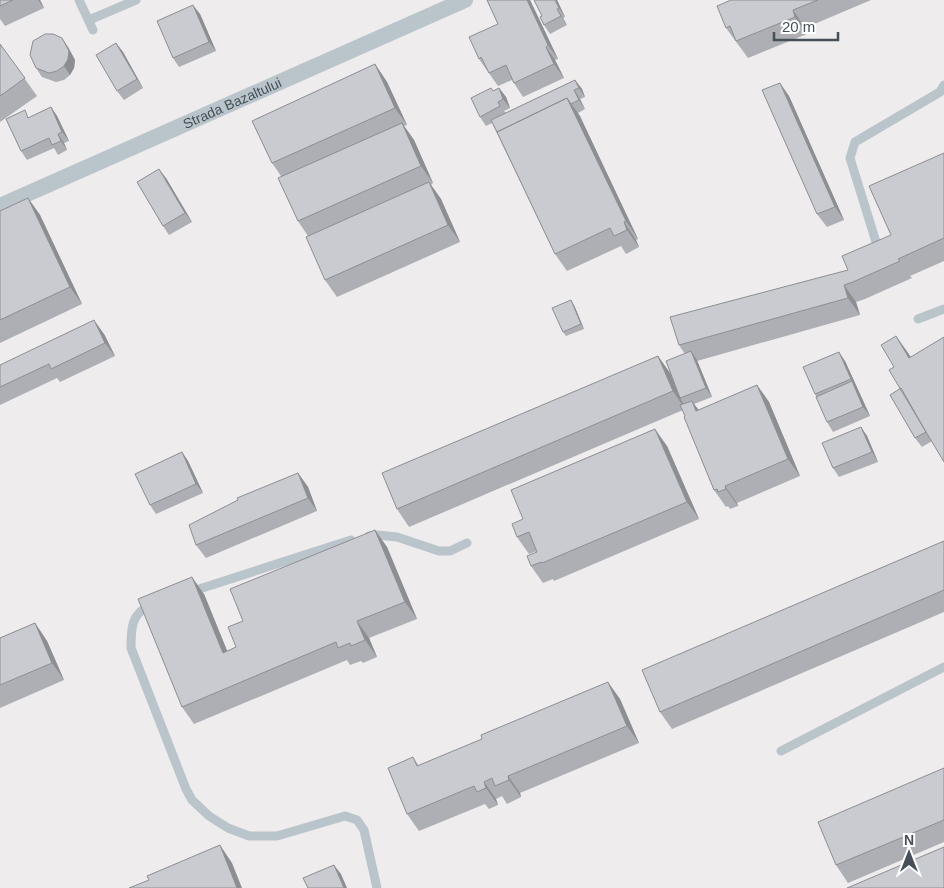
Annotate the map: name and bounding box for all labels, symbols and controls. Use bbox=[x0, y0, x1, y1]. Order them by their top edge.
scale bar bbox=[774, 10, 838, 42]
text: 20 m bbox=[782, 18, 815, 35]
street label: Strada Bazaltului bbox=[181, 74, 284, 132]
north arrow bbox=[884, 828, 934, 878]
text: N bbox=[904, 832, 914, 848]

